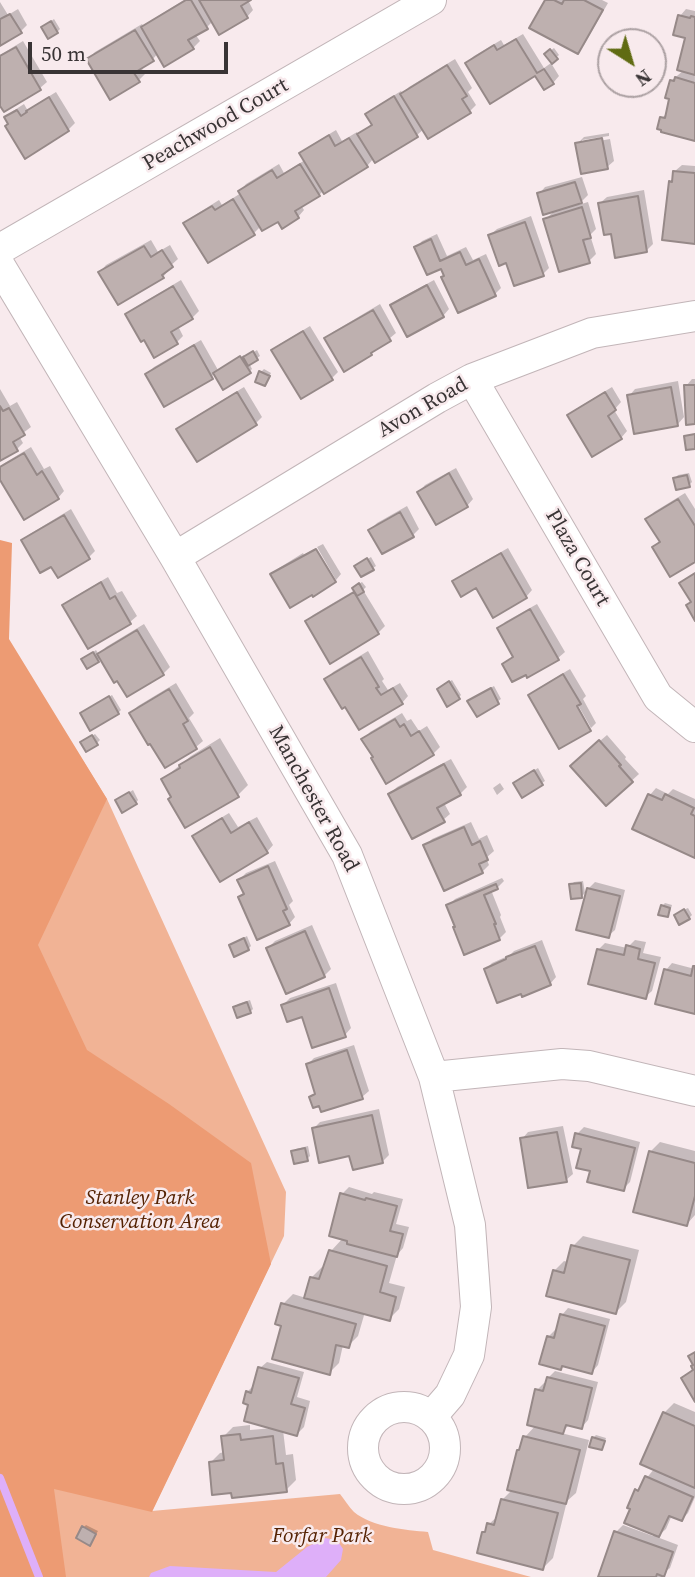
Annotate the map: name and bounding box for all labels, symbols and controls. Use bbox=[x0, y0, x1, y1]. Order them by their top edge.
scale bar bbox=[32, 28, 231, 72]
north arrow bbox=[597, 28, 667, 98]
text: 50 m bbox=[41, 39, 86, 68]
text: N bbox=[630, 64, 657, 93]
street label: Peachwood Court bbox=[139, 73, 293, 177]
street label: Avon Road bbox=[374, 372, 472, 444]
street label: Plaza Court bbox=[539, 505, 615, 611]
street label: Manchester Road bbox=[262, 722, 364, 876]
park label: Stanley Park Conservation Area bbox=[60, 1186, 220, 1236]
park label: Forfar Park bbox=[272, 1524, 372, 1550]

